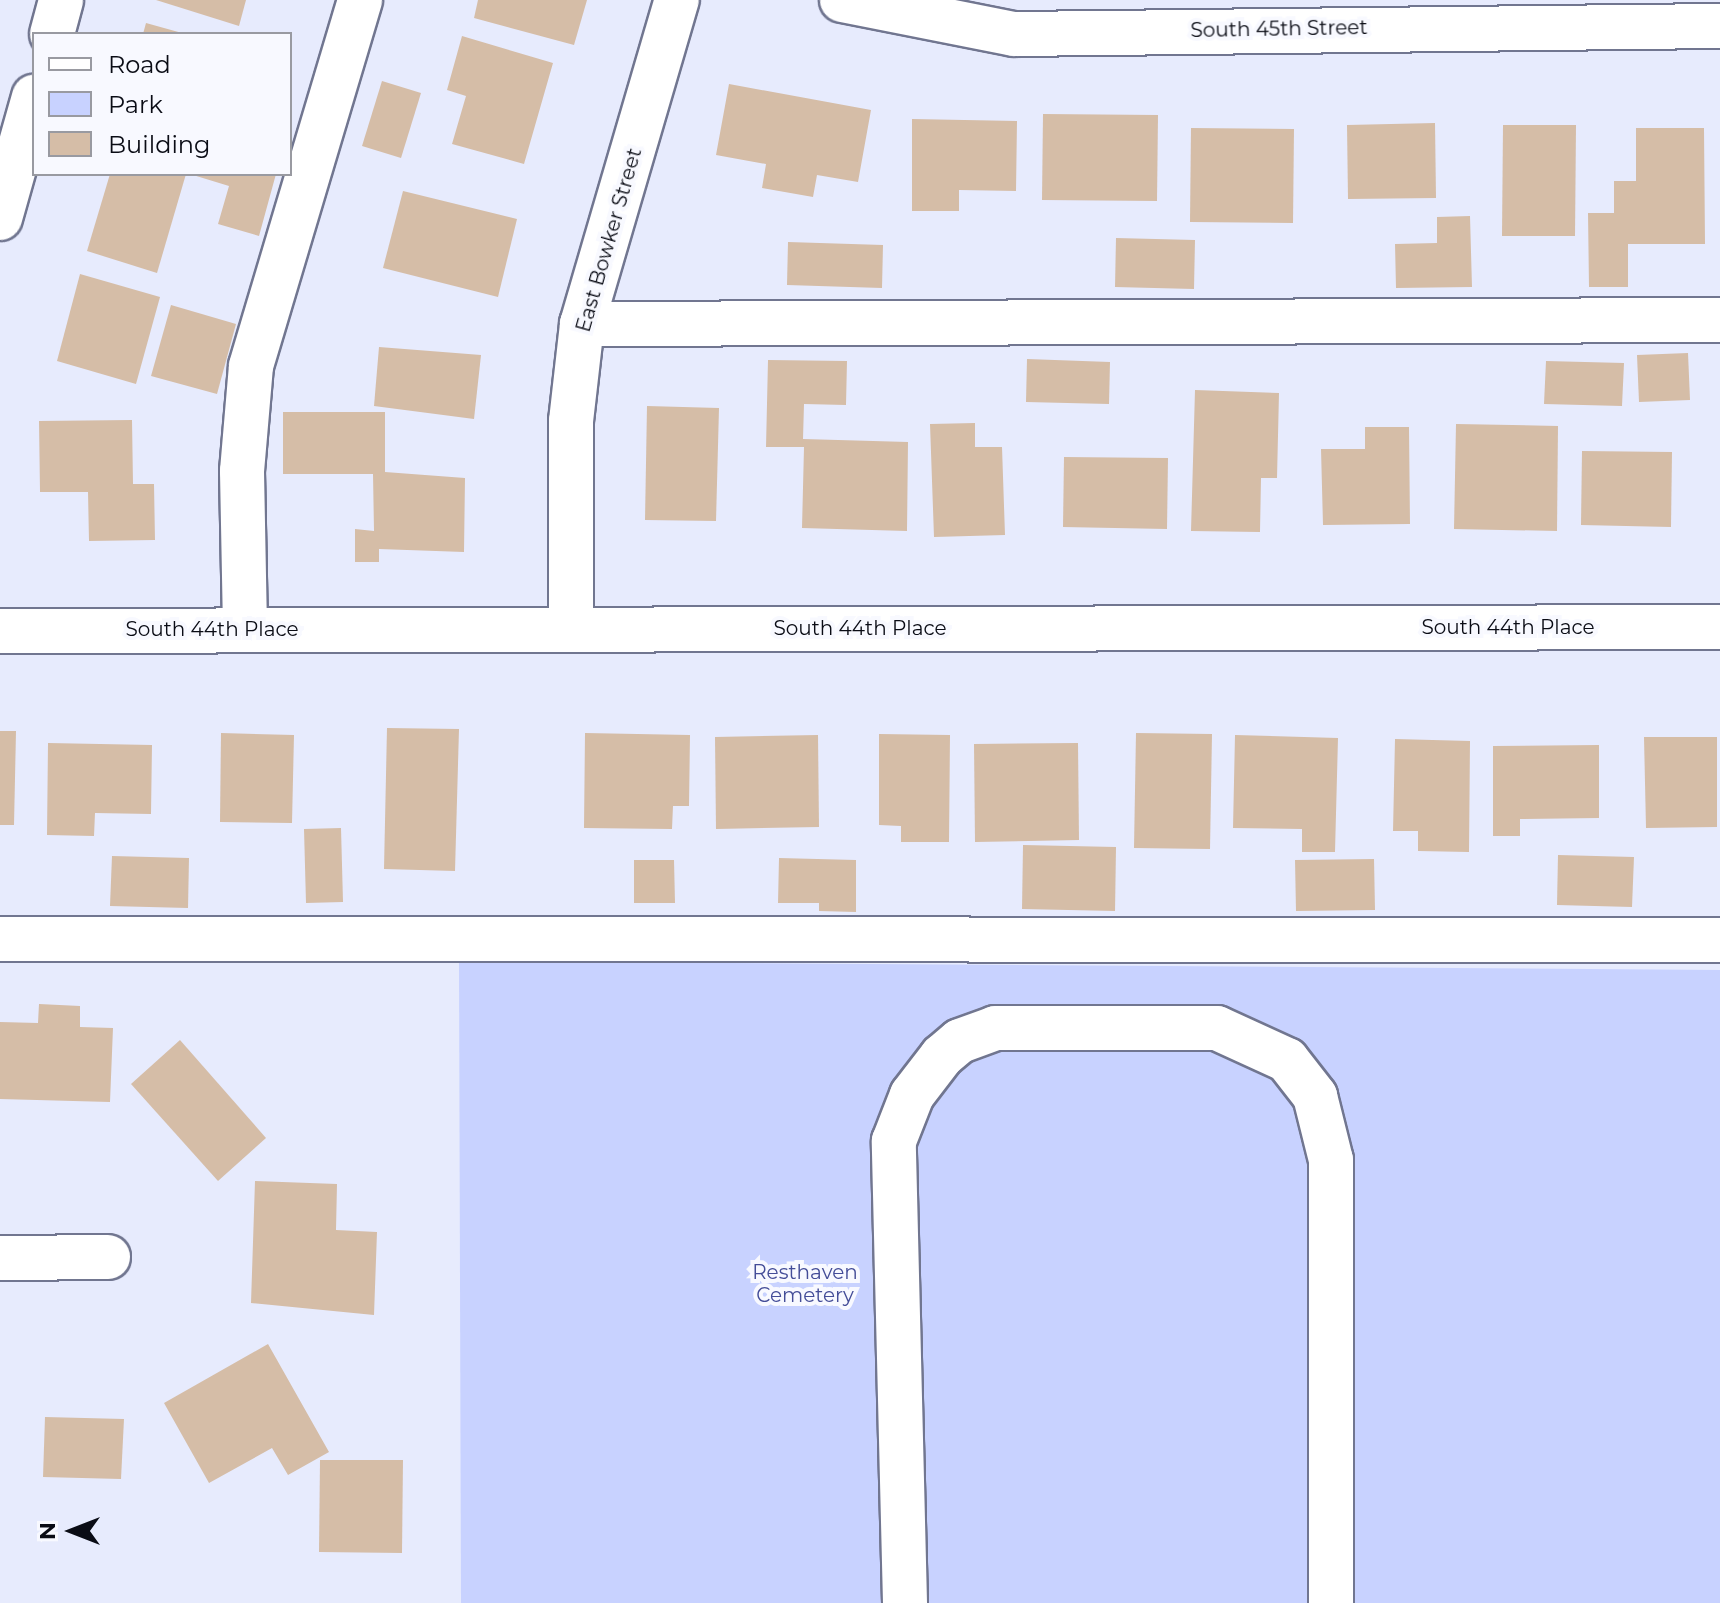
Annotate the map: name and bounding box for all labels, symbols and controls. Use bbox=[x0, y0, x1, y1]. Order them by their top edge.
street label: South 45th Street bbox=[1190, 15, 1368, 43]
legend bbox=[32, 32, 292, 176]
text: Road bbox=[108, 50, 171, 79]
text: Park bbox=[108, 90, 163, 119]
text: Building bbox=[108, 130, 211, 159]
street label: East Bowker Street bbox=[571, 145, 647, 335]
street label: South 44th Place bbox=[1421, 615, 1595, 639]
street label: South 44th Place bbox=[773, 616, 947, 640]
street label: South 44th Place bbox=[125, 617, 299, 641]
park label: Resthaven Cemetery bbox=[752, 1260, 858, 1307]
north arrow bbox=[32, 1491, 112, 1571]
text: N bbox=[34, 1522, 61, 1540]

